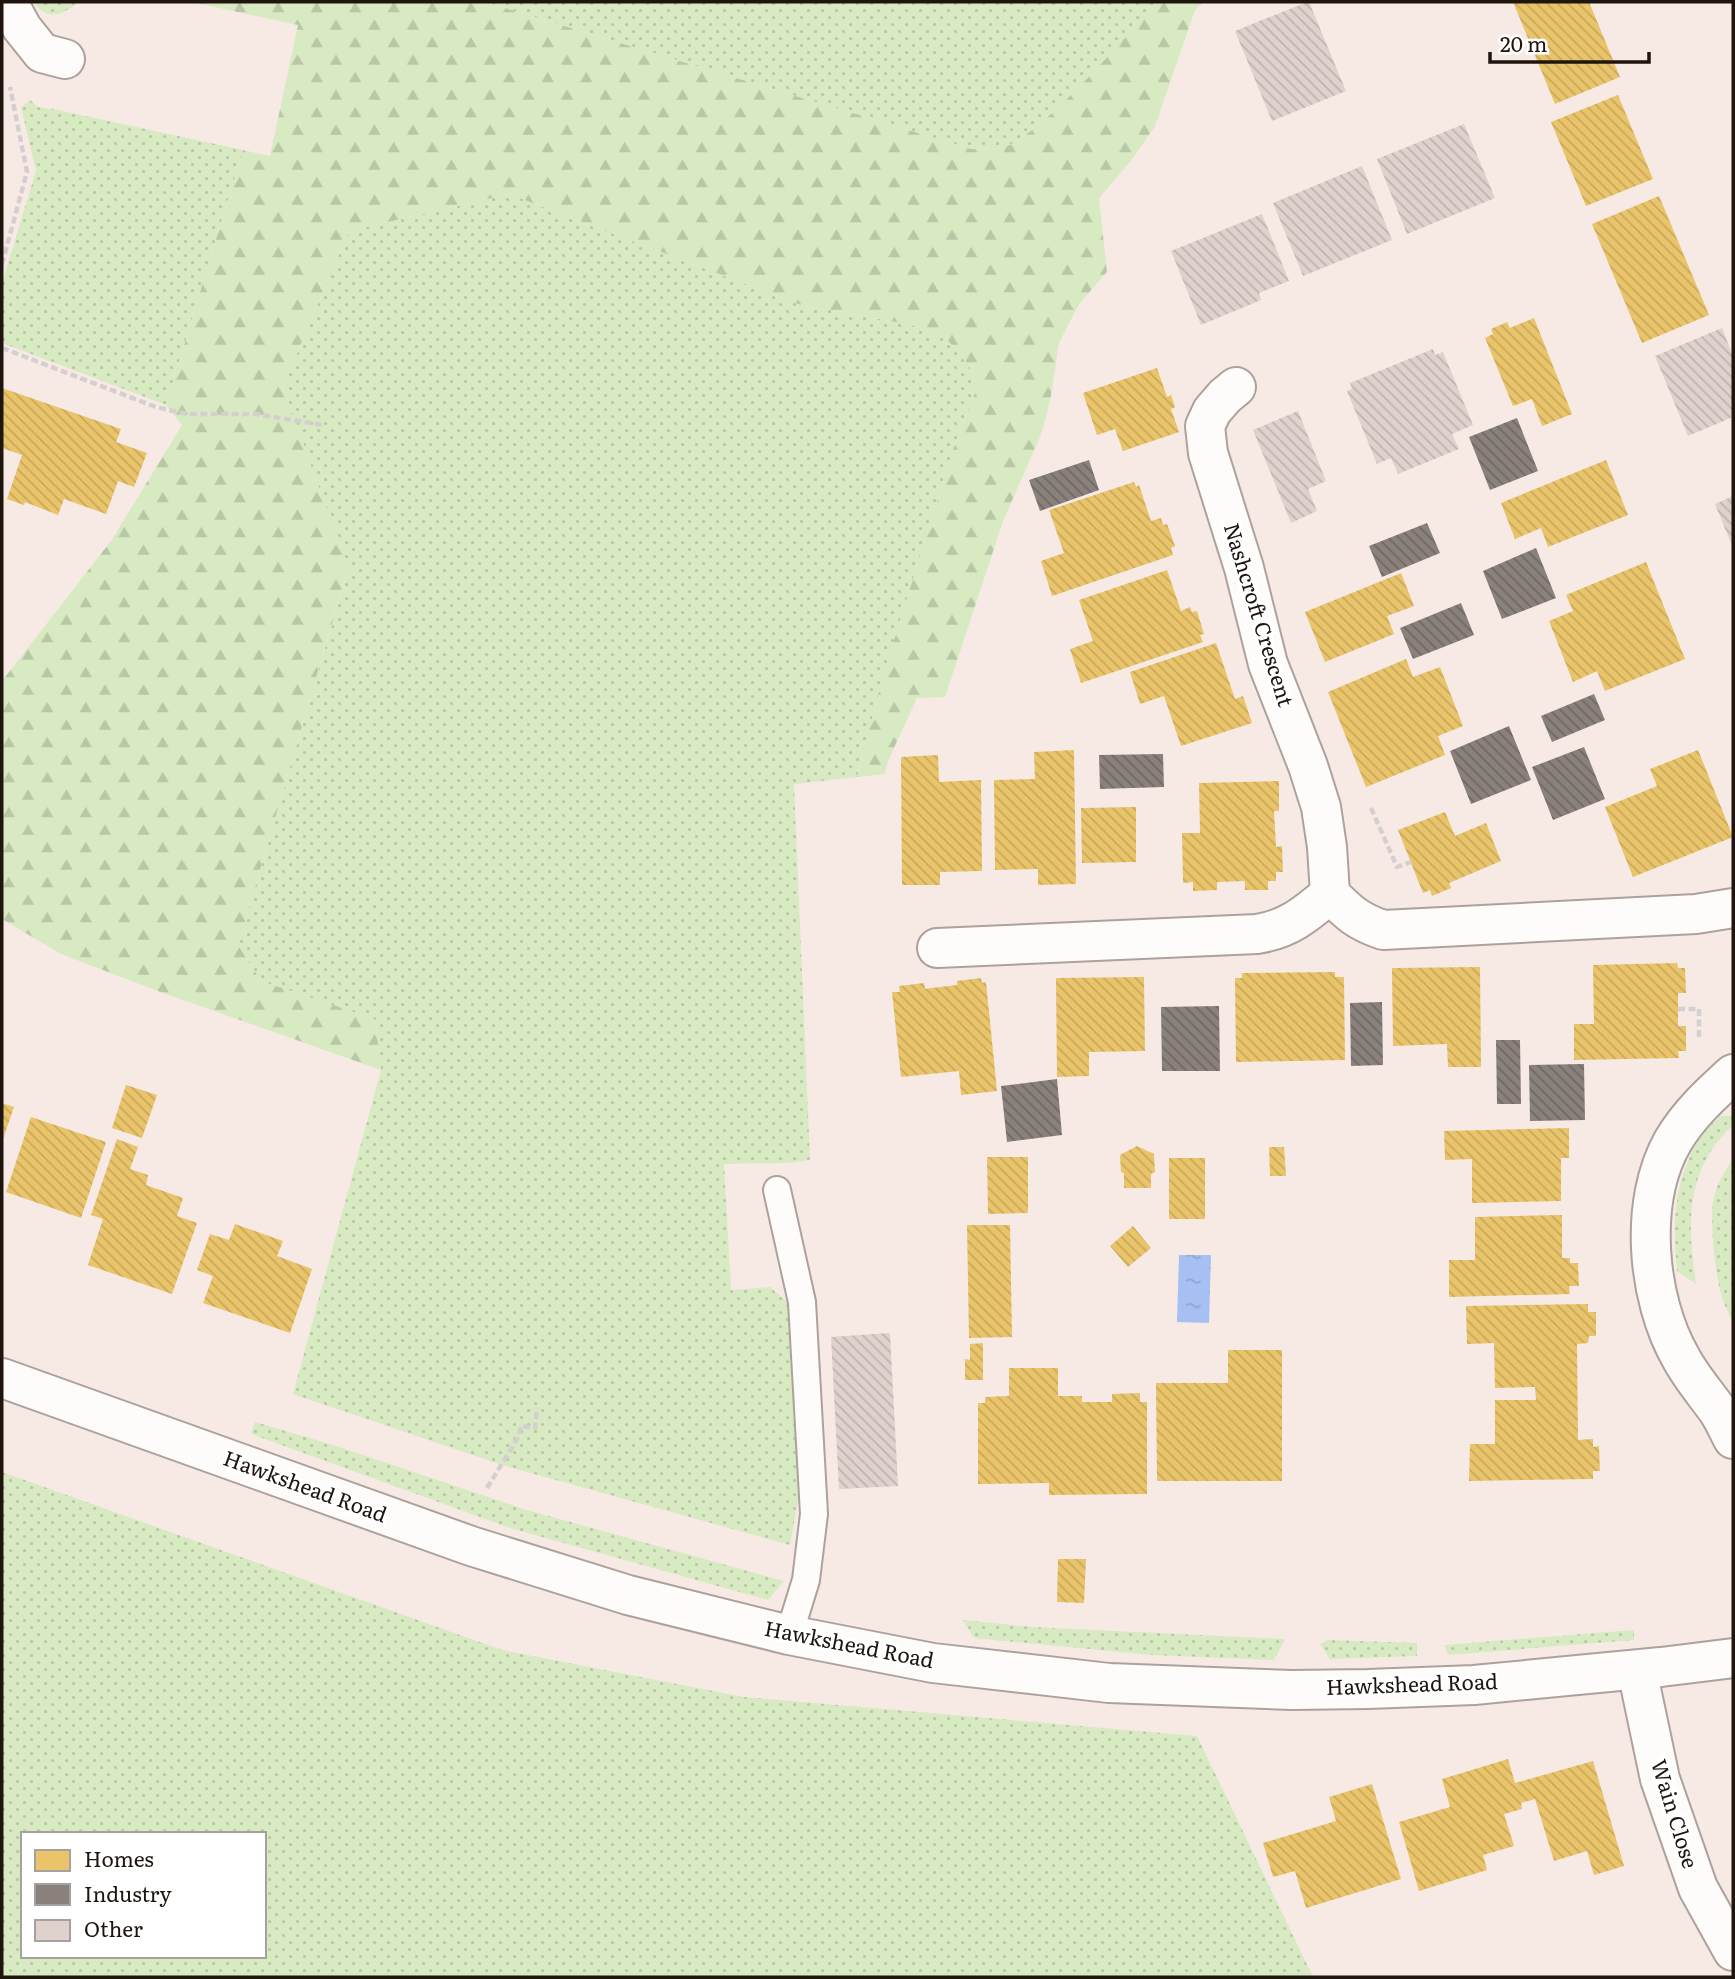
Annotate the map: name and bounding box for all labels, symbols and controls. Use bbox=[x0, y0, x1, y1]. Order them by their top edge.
scale bar bbox=[1490, 21, 1649, 65]
text: 20 m bbox=[1500, 27, 1547, 58]
street label: Nashcroft Crescent bbox=[1218, 519, 1303, 710]
street label: Hawkshead Road bbox=[220, 1441, 392, 1529]
street label: Hawkshead Road bbox=[762, 1611, 937, 1674]
street label: Hawkshead Road bbox=[1325, 1664, 1499, 1701]
street label: Wain Close bbox=[1645, 1755, 1708, 1872]
legend bbox=[21, 1832, 266, 1958]
text: Homes bbox=[84, 1842, 154, 1873]
text: Industry bbox=[84, 1877, 172, 1908]
text: Other bbox=[84, 1912, 143, 1943]

